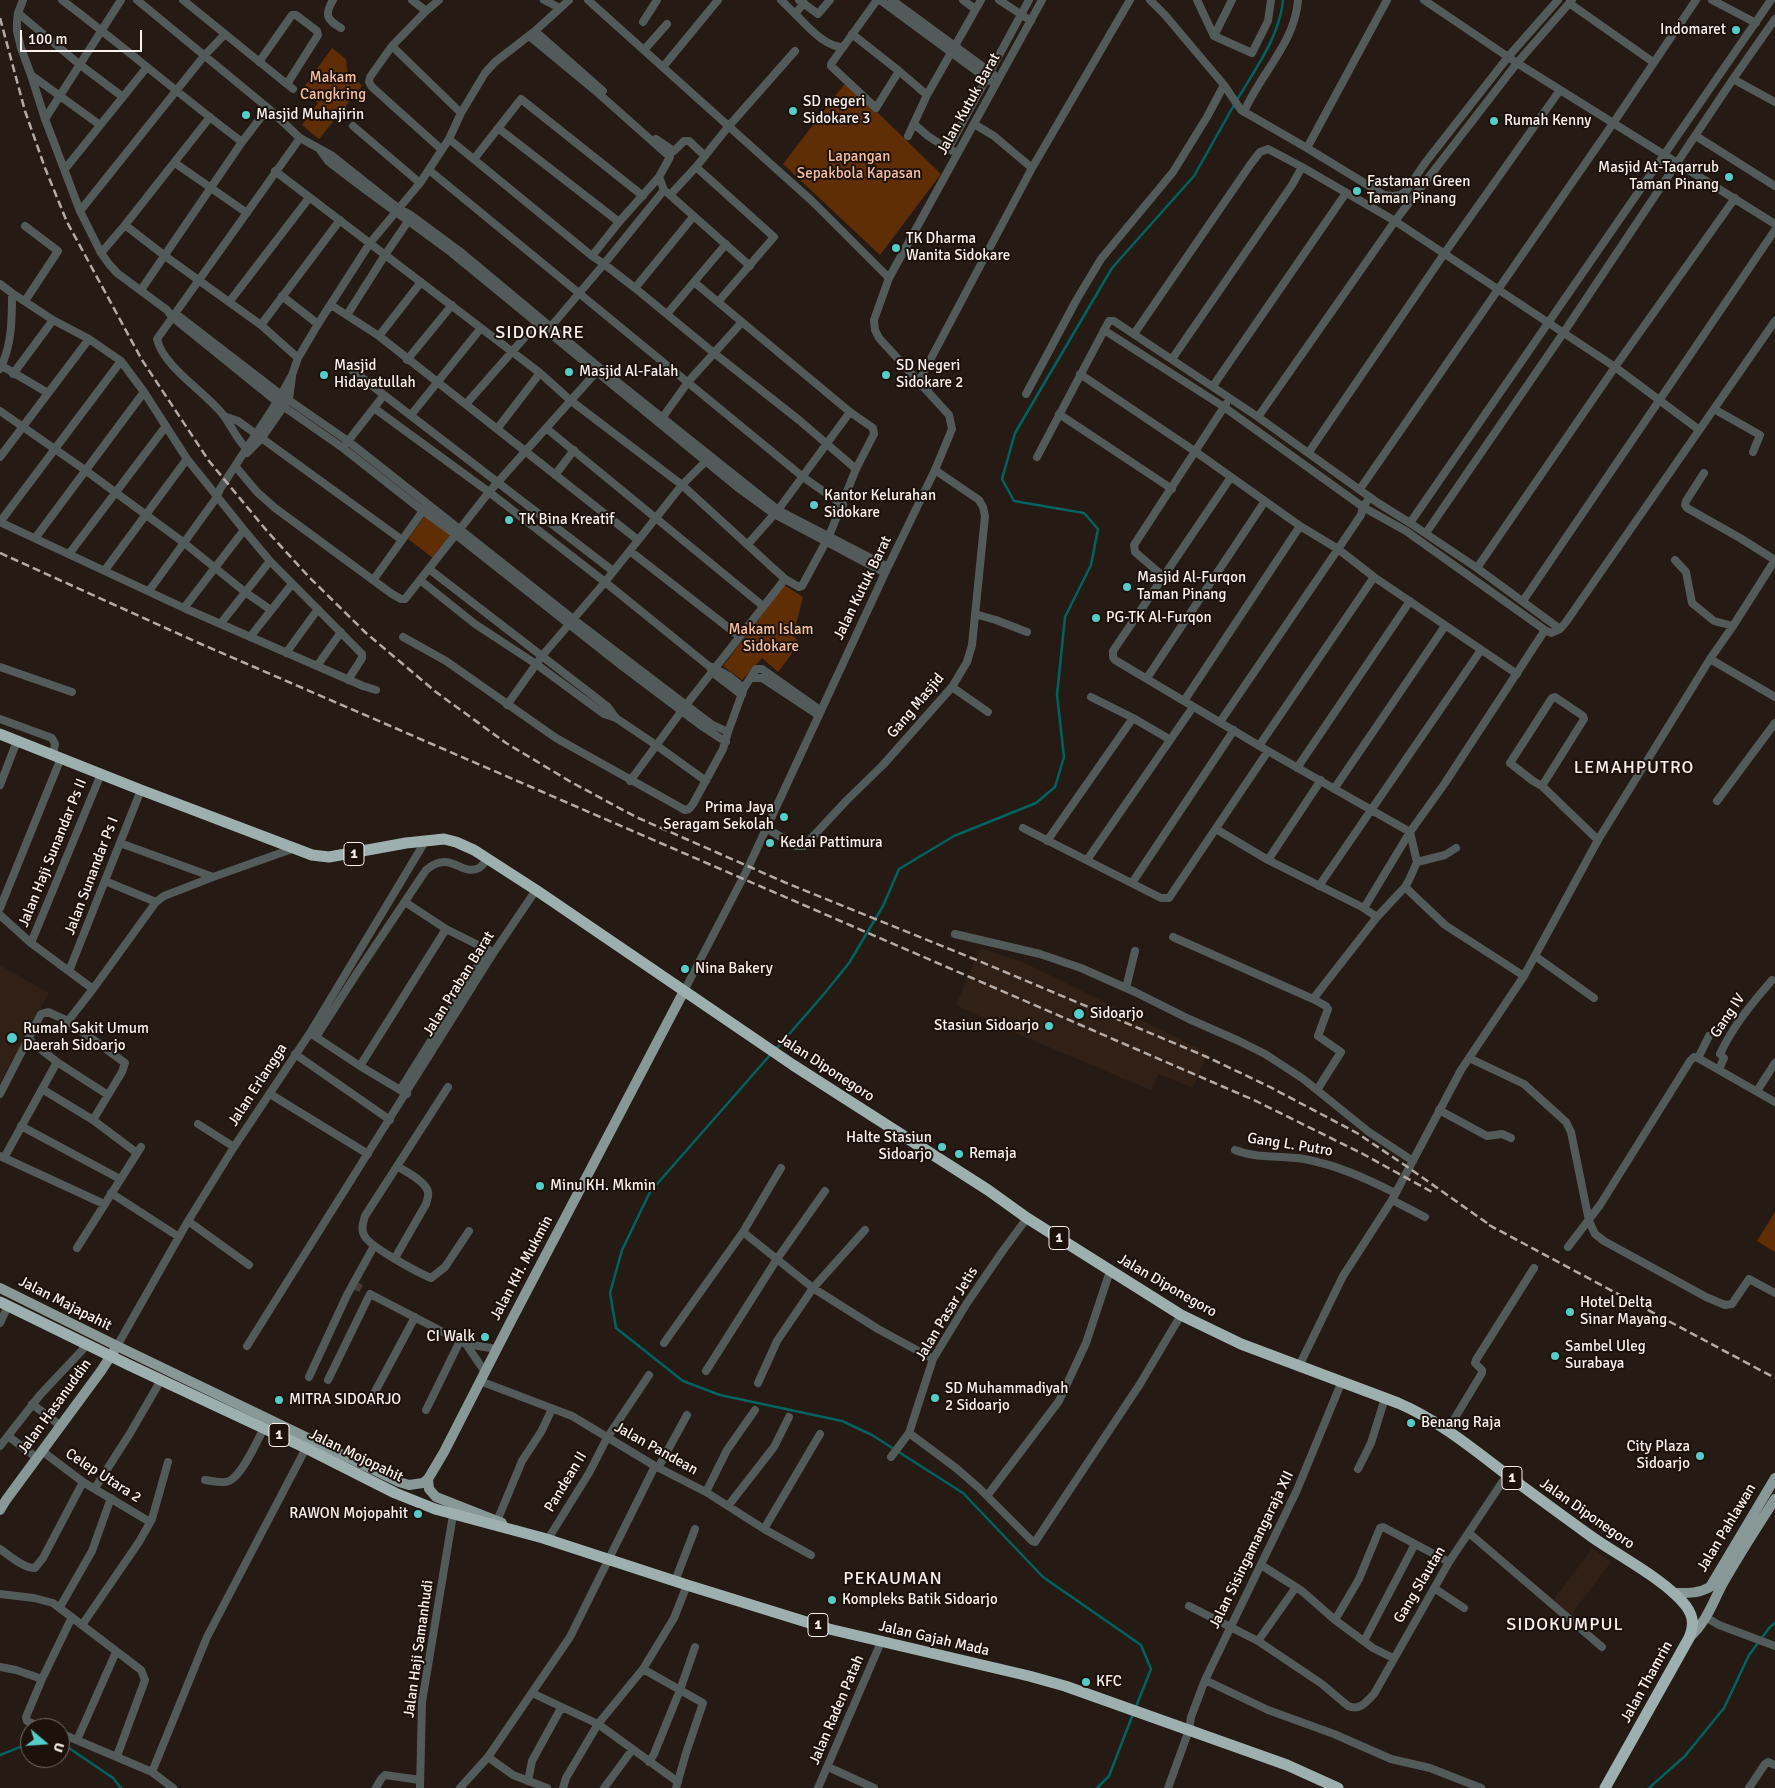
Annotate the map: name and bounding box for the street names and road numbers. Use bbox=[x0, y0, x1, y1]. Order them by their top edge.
street label: Jalan Kutuk Barat bbox=[934, 50, 1004, 158]
street label: Jalan Kutuk Barat bbox=[830, 533, 896, 643]
street label: Gang Masjid bbox=[884, 670, 948, 742]
street label: Jalan Haji Sunandar Ps II bbox=[15, 776, 91, 930]
street label: Jalan Sunandar Ps I bbox=[61, 815, 123, 937]
road number: 1 bbox=[344, 842, 364, 866]
street label: Jalan Praban Barat bbox=[419, 928, 499, 1040]
street label: Gang IV bbox=[1707, 990, 1749, 1042]
street label: Jalan Diponegoro bbox=[774, 1030, 878, 1106]
street label: Jalan Erlangga bbox=[225, 1040, 291, 1130]
street label: Gang L. Putro bbox=[1246, 1129, 1334, 1161]
street label: Jalan KH. Mukmin bbox=[487, 1213, 557, 1323]
road number: 1 bbox=[1049, 1226, 1069, 1250]
street label: Jalan Diponegoro bbox=[1114, 1250, 1220, 1322]
street label: Jalan Pasar Jetis bbox=[912, 1264, 982, 1364]
street label: Jalan Majapahit bbox=[16, 1273, 114, 1335]
street label: Jalan Hasanuddin bbox=[14, 1356, 96, 1458]
street label: Jalan Pandean bbox=[611, 1419, 701, 1479]
road number: 1 bbox=[269, 1424, 289, 1446]
street label: Jalan Mojopahit bbox=[306, 1425, 406, 1487]
street label: Celep Utara 2 bbox=[62, 1445, 144, 1507]
street label: Pandean II bbox=[541, 1449, 591, 1515]
road number: 1 bbox=[1502, 1466, 1522, 1490]
street label: Jalan Sisingamangaraja XII bbox=[1206, 1468, 1298, 1632]
street label: Jalan Diponegoro bbox=[1536, 1475, 1638, 1553]
street label: Jalan Pahlawan bbox=[1694, 1481, 1760, 1575]
street label: Gang Slautan bbox=[1390, 1543, 1450, 1627]
street label: Jalan Haji Samanhudi bbox=[400, 1579, 438, 1719]
road number: 1 bbox=[808, 1614, 828, 1636]
street label: Jalan Gajah Mada bbox=[877, 1618, 991, 1660]
street label: Jalan Thamrin bbox=[1617, 1638, 1677, 1726]
street label: Jalan Raden Patah bbox=[806, 1652, 868, 1768]

